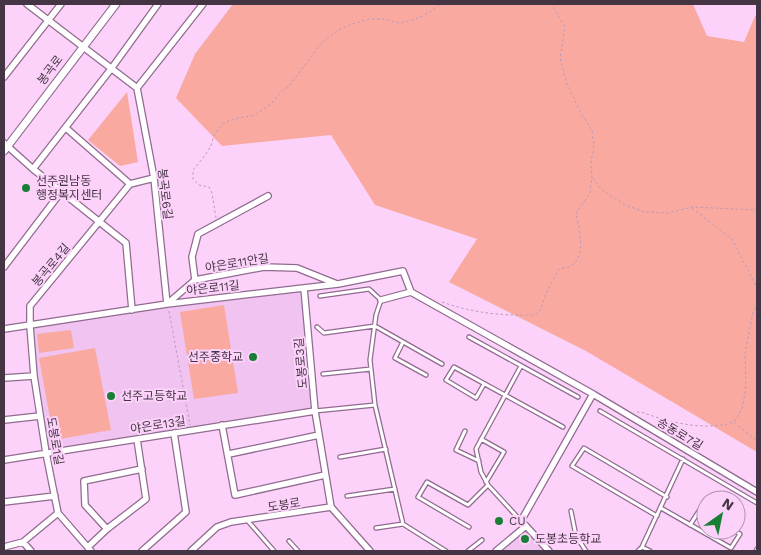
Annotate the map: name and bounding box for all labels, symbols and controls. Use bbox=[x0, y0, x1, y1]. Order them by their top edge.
street label: 봉곡로 bbox=[34, 53, 66, 87]
street label: 봉곡로6길 bbox=[155, 168, 175, 220]
place label: 선주원남동 행정복지센터 bbox=[36, 174, 102, 202]
marker: 선주원남동 행정복지센터 bbox=[20, 182, 32, 194]
street label: 봉곡로4길 bbox=[29, 241, 73, 289]
street label: 야은로11안길 bbox=[204, 251, 270, 275]
street label: 야은로11길 bbox=[186, 278, 240, 298]
street label: 도봉로3길 bbox=[292, 337, 310, 389]
place label: 선주중학교 bbox=[188, 350, 243, 364]
marker: 선주중학교 bbox=[247, 351, 259, 363]
place label: 선주고등학교 bbox=[121, 389, 187, 403]
marker: 선주고등학교 bbox=[105, 390, 117, 402]
street label: 야은로13길 bbox=[129, 414, 187, 436]
street label: 송동로7길 bbox=[655, 415, 705, 453]
street label: 도봉로1길 bbox=[44, 416, 66, 466]
north arrow bbox=[696, 490, 746, 540]
street label: 도봉로 bbox=[267, 495, 301, 515]
text: N bbox=[719, 495, 737, 514]
place label: CU bbox=[509, 514, 526, 528]
marker: CU bbox=[493, 515, 505, 527]
place label: 도봉초등학교 bbox=[535, 532, 601, 546]
marker: 도봉초등학교 bbox=[519, 533, 531, 545]

